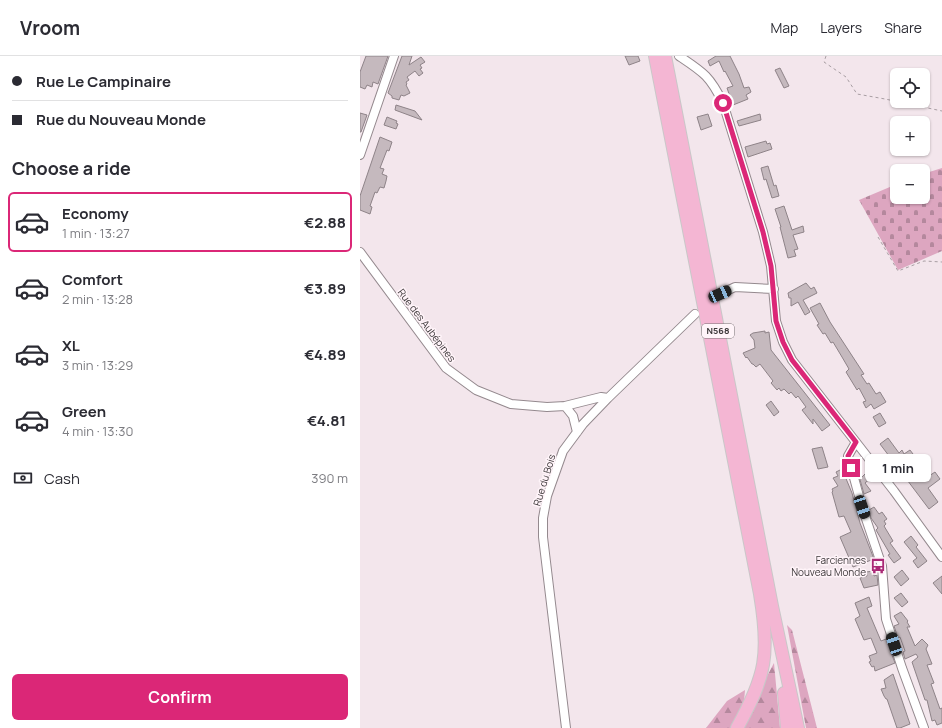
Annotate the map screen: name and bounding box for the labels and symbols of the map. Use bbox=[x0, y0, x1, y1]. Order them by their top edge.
route start bbox=[714, 94, 732, 112]
car bbox=[707, 284, 733, 304]
street label: Rue des Aubépines bbox=[395, 286, 459, 364]
road number: N568 bbox=[702, 324, 734, 338]
street label: Rue du Bois bbox=[529, 452, 559, 508]
callout: 1 min bbox=[865, 454, 931, 482]
route end bbox=[842, 459, 860, 477]
car bbox=[852, 494, 872, 520]
place label: Farciennes Nouveau Monde bbox=[791, 553, 866, 579]
bus stop icon: Farciennes Nouveau Monde bbox=[869, 557, 887, 575]
car bbox=[885, 631, 903, 657]

